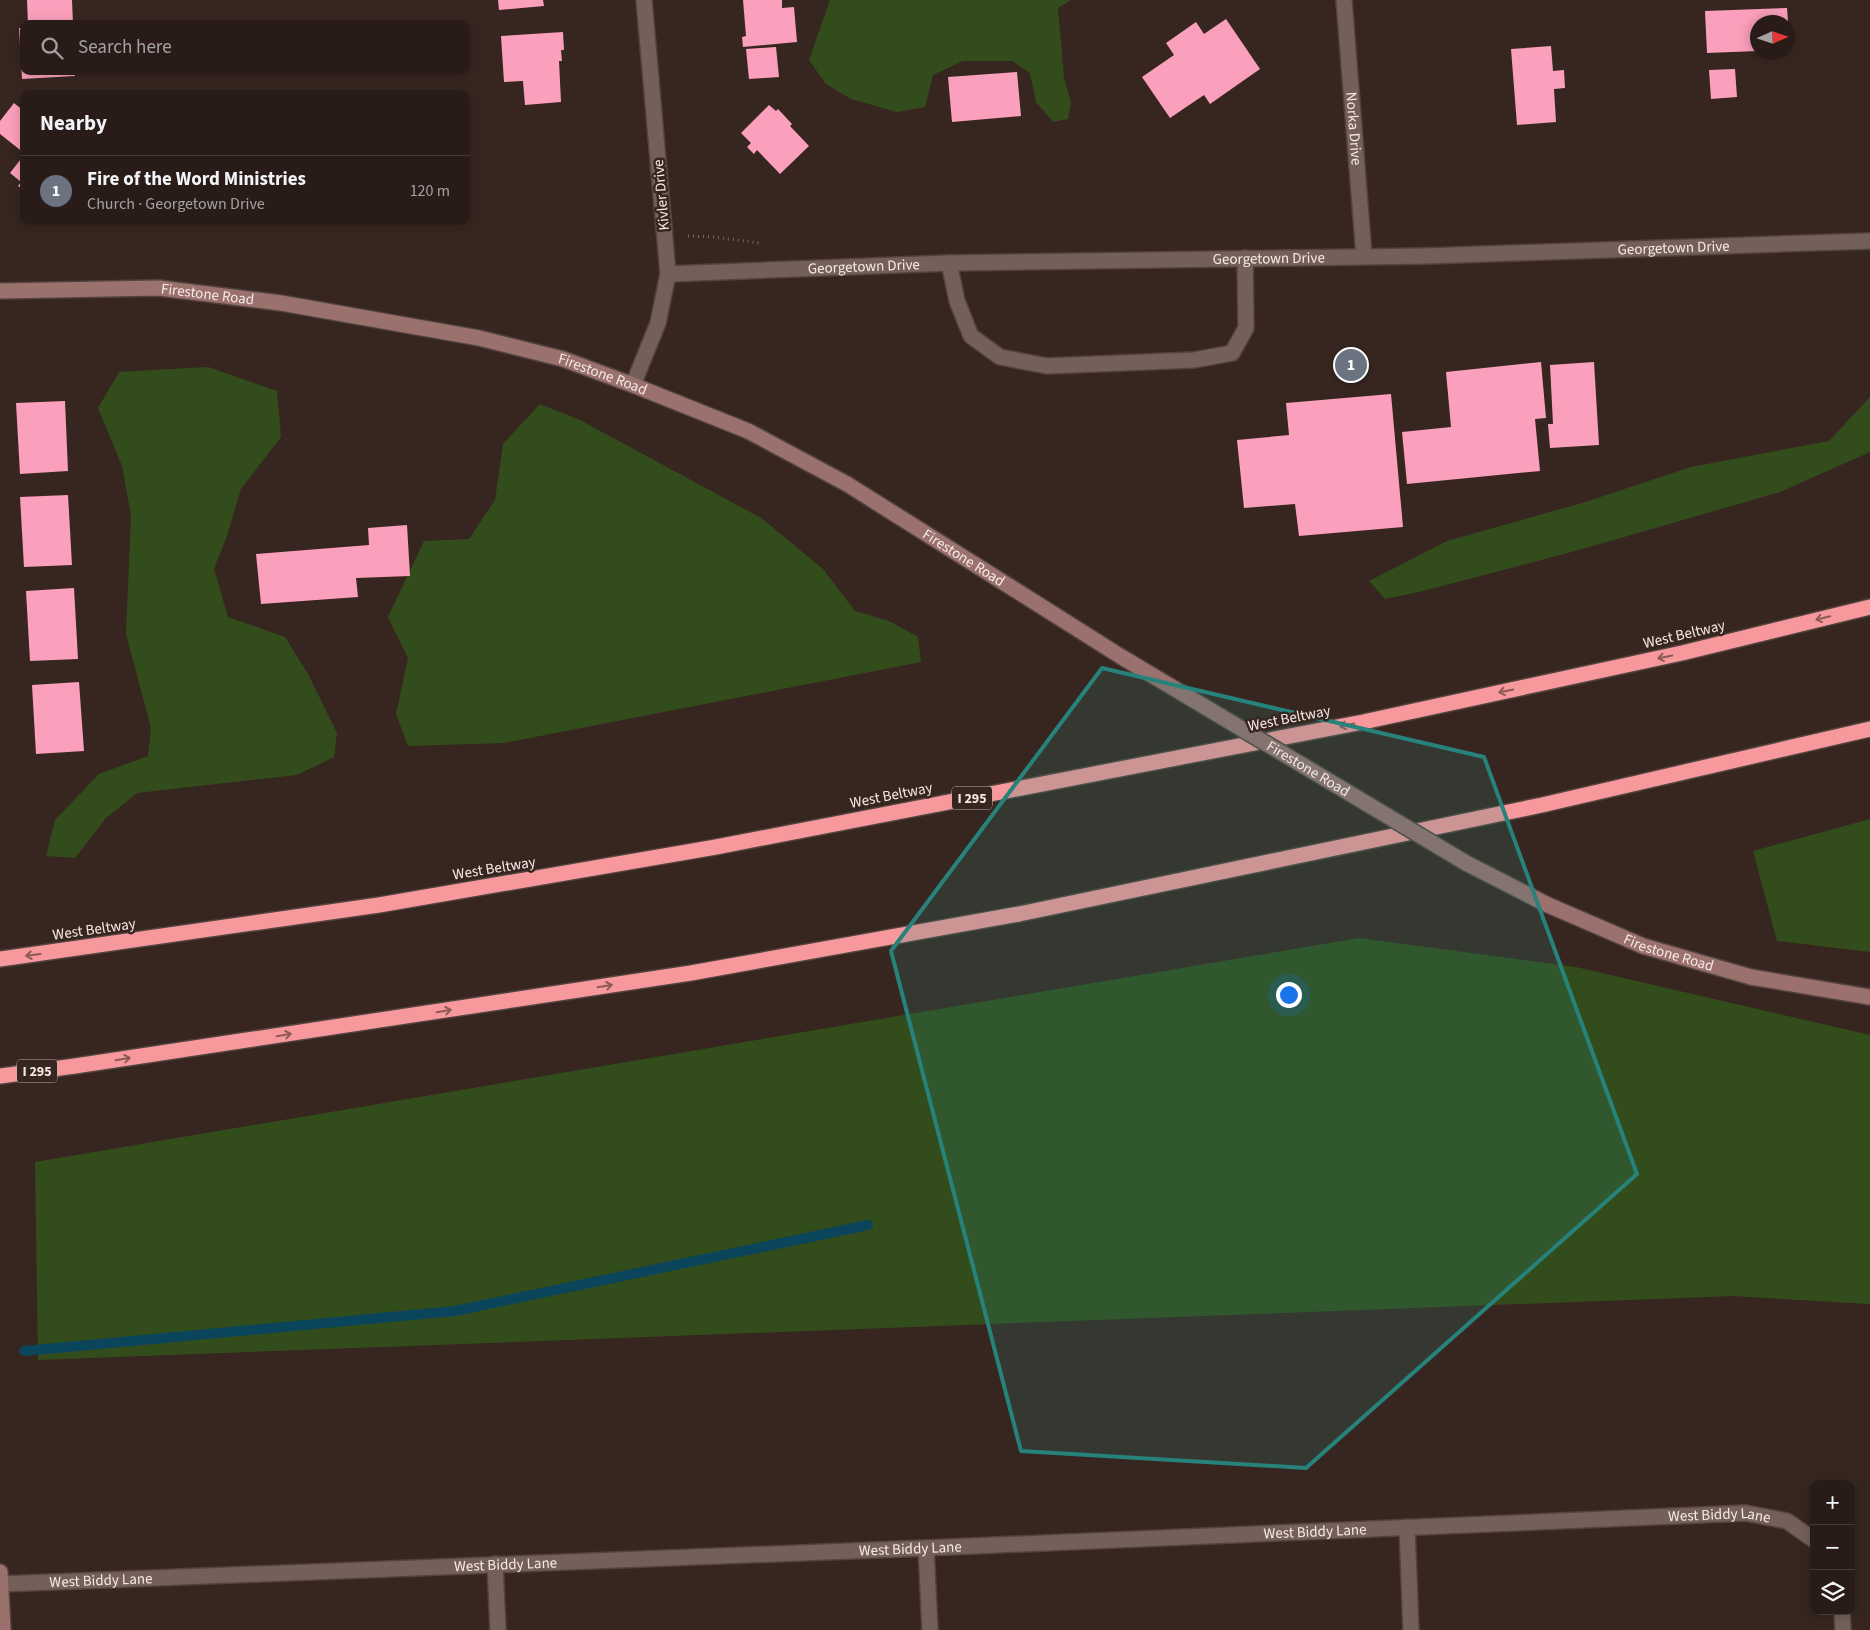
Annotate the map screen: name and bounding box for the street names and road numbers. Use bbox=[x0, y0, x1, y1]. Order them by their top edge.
street label: Norka Drive bbox=[1340, 91, 1367, 166]
street label: Kivler Drive bbox=[648, 158, 675, 231]
street label: Georgetown Drive bbox=[1617, 236, 1730, 261]
street label: Georgetown Drive bbox=[1213, 247, 1325, 270]
street label: Georgetown Drive bbox=[807, 254, 920, 280]
street label: Firestone Road bbox=[160, 278, 255, 311]
street label: Firestone Road bbox=[556, 348, 650, 401]
street label: Firestone Road bbox=[918, 524, 1009, 592]
street label: West Beltway bbox=[1641, 615, 1727, 654]
street label: West Beltway bbox=[1246, 700, 1332, 737]
street label: Firestone Road bbox=[1262, 736, 1354, 802]
street label: West Beltway bbox=[848, 777, 934, 814]
road number: I 295 bbox=[952, 786, 992, 810]
street label: West Beltway bbox=[451, 852, 537, 885]
street label: West Beltway bbox=[51, 913, 137, 946]
street label: Firestone Road bbox=[1620, 929, 1716, 977]
road number: I 295 bbox=[17, 1060, 57, 1082]
street label: West Biddy Lane bbox=[1668, 1503, 1773, 1529]
street label: West Biddy Lane bbox=[1263, 1519, 1367, 1545]
street label: West Biddy Lane bbox=[858, 1536, 962, 1562]
street label: West Biddy Lane bbox=[454, 1552, 558, 1577]
street label: West Biddy Lane bbox=[49, 1568, 153, 1593]

